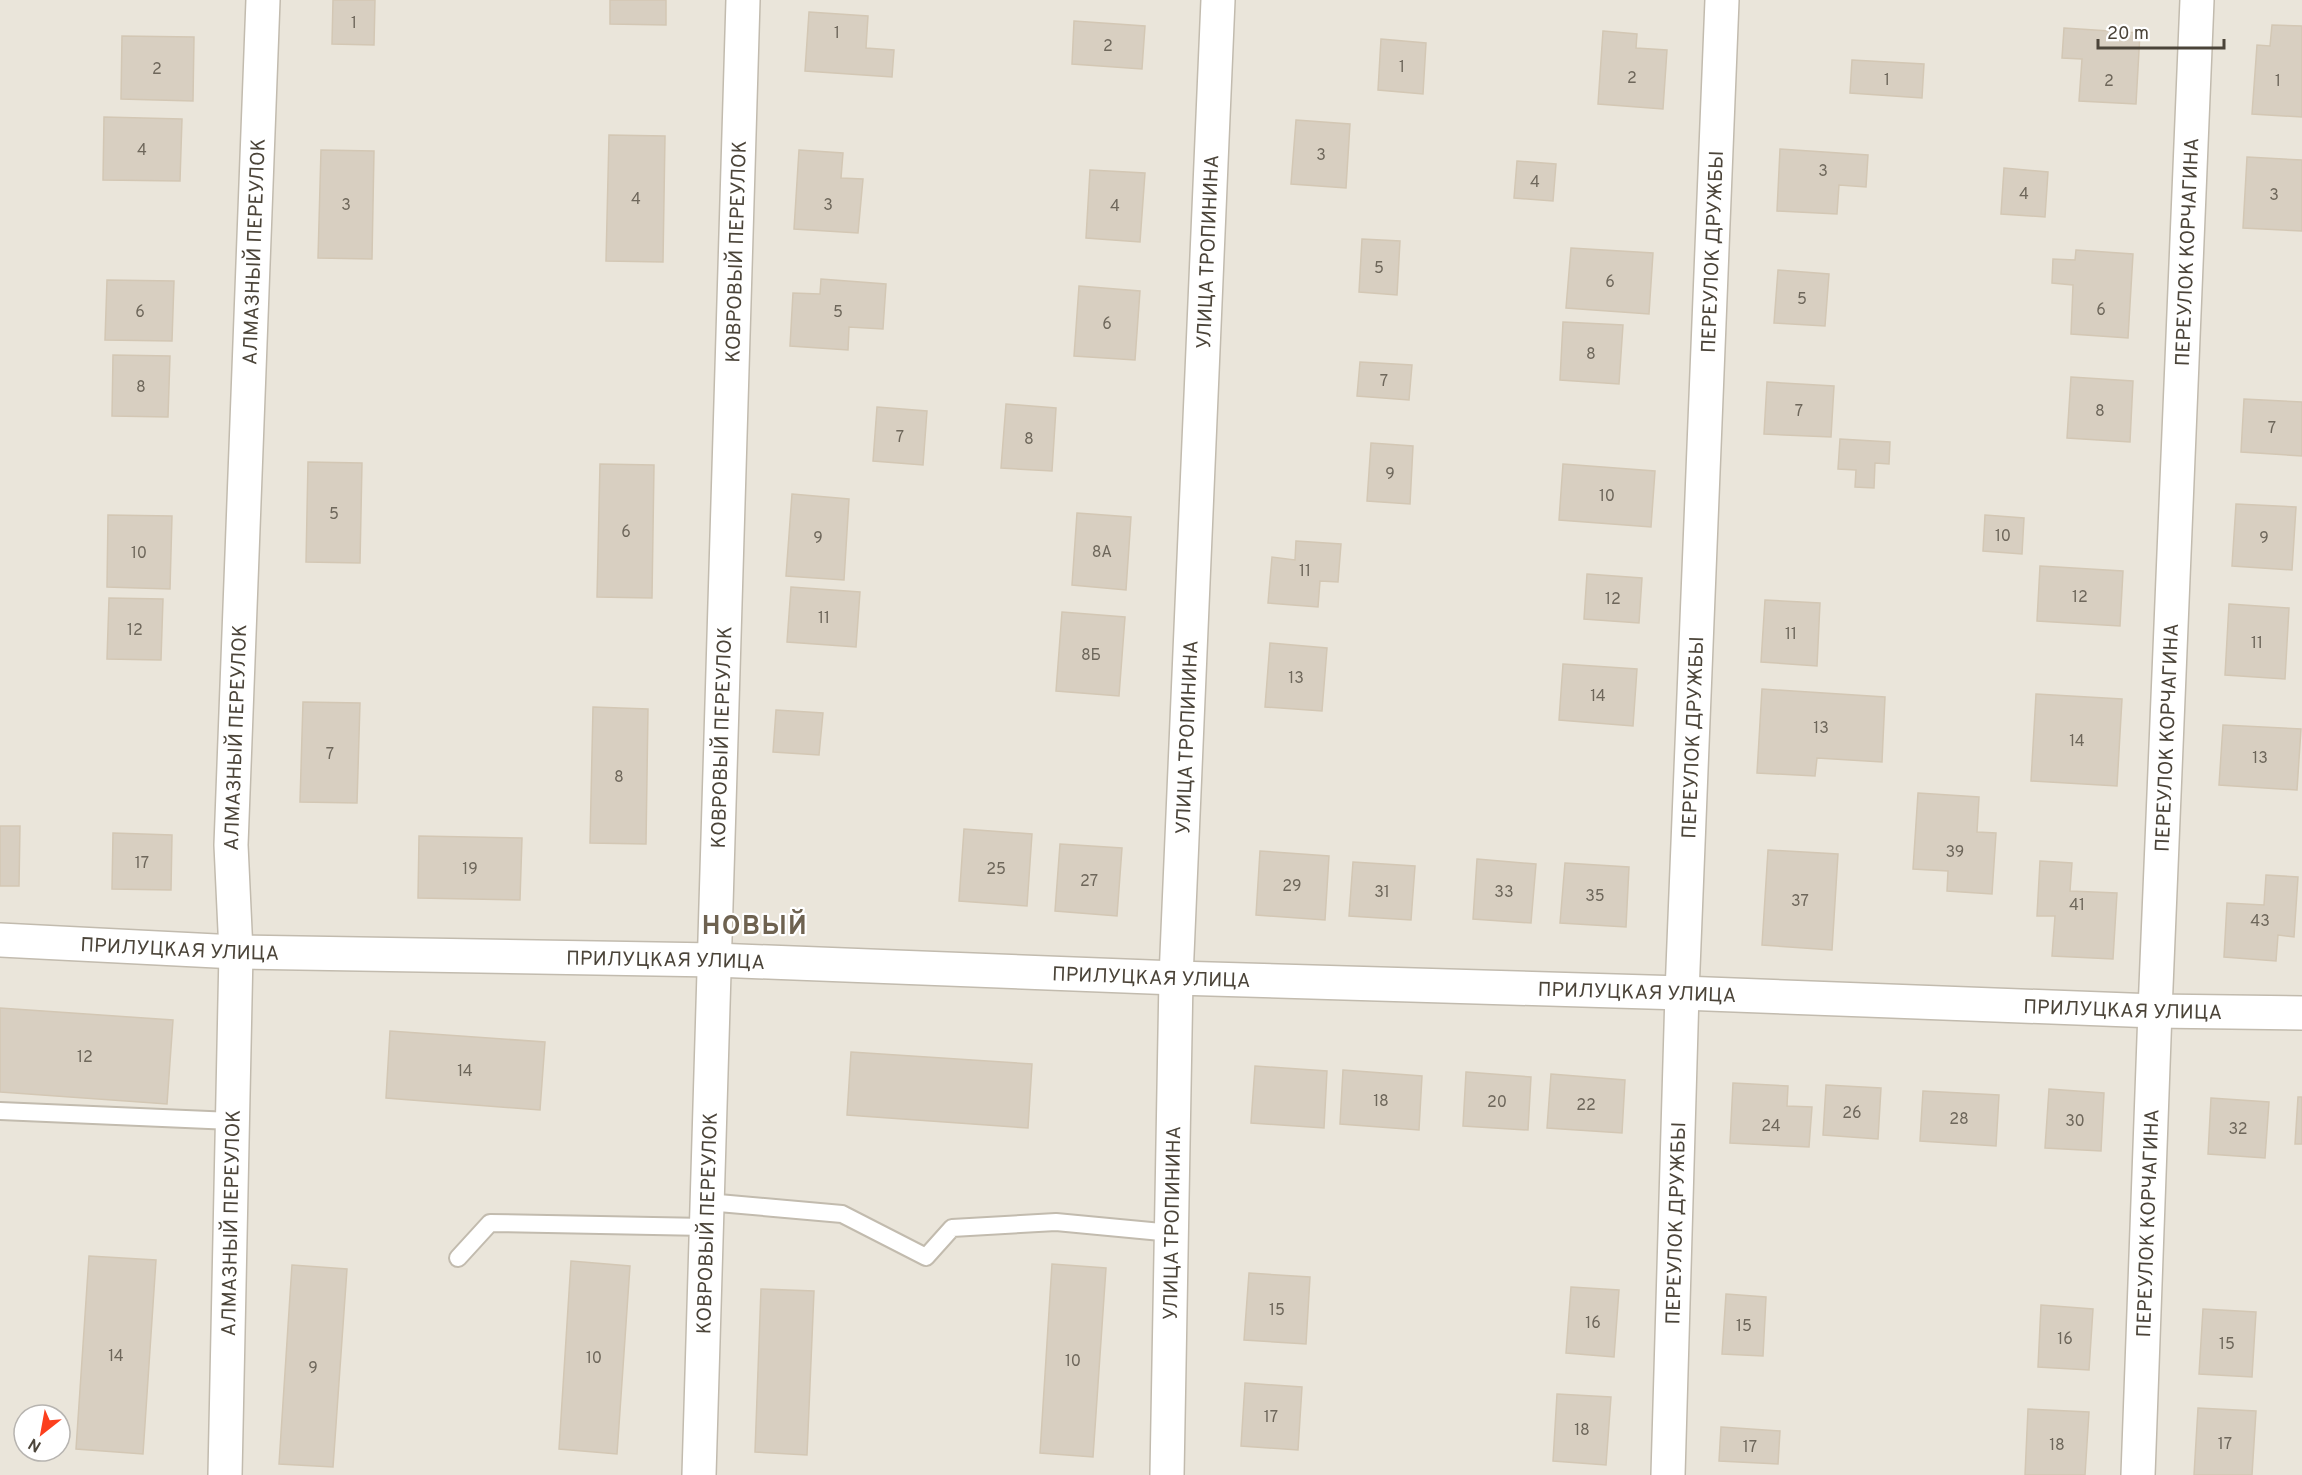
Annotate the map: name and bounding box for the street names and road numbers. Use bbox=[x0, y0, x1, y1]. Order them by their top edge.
street label: ПЕРЕУЛОК КОРЧАГИНА bbox=[2171, 137, 2206, 367]
street label: АЛМАЗНЫЙ ПЕРЕУЛОК bbox=[238, 138, 273, 366]
street label: КОВРОВЫЙ ПЕРЕУЛОК bbox=[721, 140, 754, 363]
street label: ПЕРЕУЛОК ДРУЖБЫ bbox=[1697, 150, 1731, 354]
street label: УЛИЦА ТРОПИНИНА bbox=[1192, 154, 1226, 350]
street label: ПЕРЕУЛОК КОРЧАГИНА bbox=[2151, 623, 2186, 853]
street label: АЛМАЗНЫЙ ПЕРЕУЛОК bbox=[220, 624, 254, 851]
street label: КОВРОВЫЙ ПЕРЕУЛОК bbox=[707, 626, 739, 849]
street label: ПЕРЕУЛОК ДРУЖБЫ bbox=[1677, 636, 1711, 839]
street label: УЛИЦА ТРОПИНИНА bbox=[1171, 640, 1205, 835]
street label: ПРИЛУЦКАЯ УЛИЦА bbox=[80, 933, 279, 968]
street label: ПРИЛУЦКАЯ УЛИЦА bbox=[566, 947, 765, 977]
street label: ПРИЛУЦКАЯ УЛИЦА bbox=[1051, 962, 1251, 995]
street label: ПРИЛУЦКАЯ УЛИЦА bbox=[1537, 978, 1737, 1010]
street label: ПРИЛУЦКАЯ УЛИЦА bbox=[2023, 995, 2222, 1027]
street label: ПЕРЕУЛОК КОРЧАГИНА bbox=[2132, 1108, 2166, 1338]
street label: АЛМАЗНЫЙ ПЕРЕУЛОК bbox=[217, 1109, 248, 1337]
street label: КОВРОВЫЙ ПЕРЕУЛОК bbox=[692, 1112, 725, 1335]
street label: ПЕРЕУЛОК ДРУЖБЫ bbox=[1661, 1121, 1693, 1325]
street label: УЛИЦА ТРОПИНИНА bbox=[1159, 1126, 1188, 1320]

